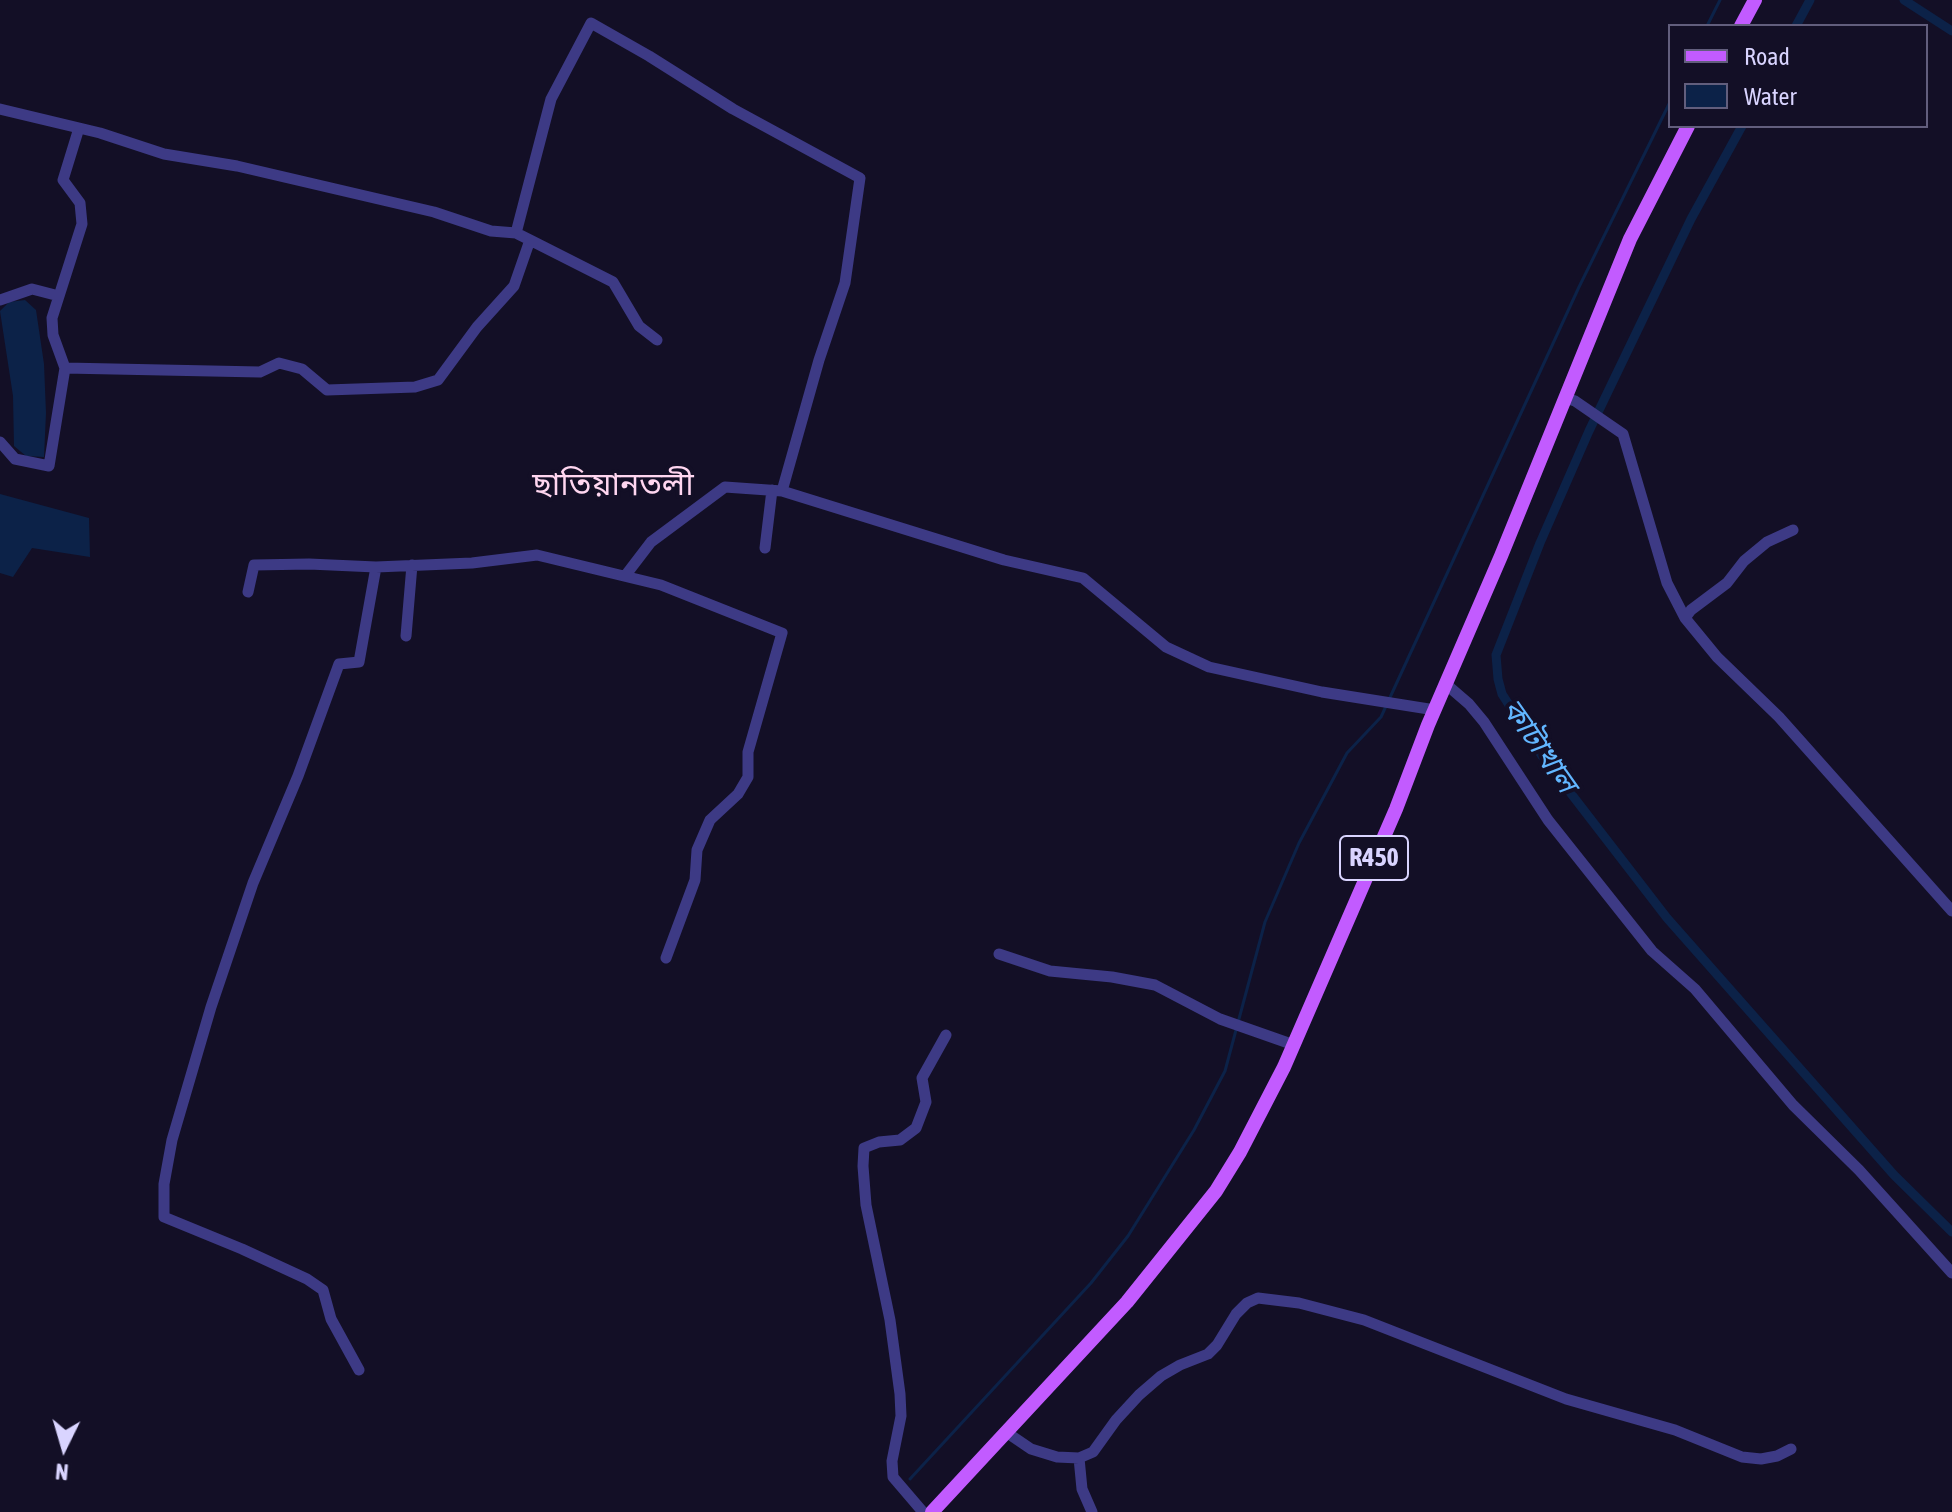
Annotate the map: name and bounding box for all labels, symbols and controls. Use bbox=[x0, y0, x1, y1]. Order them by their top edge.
legend bbox=[1668, 24, 1928, 128]
text: Road bbox=[1744, 43, 1790, 70]
text: Water bbox=[1744, 83, 1797, 110]
district label: ছাতিয়ানতলী bbox=[532, 466, 694, 504]
water label: কাটাখাল bbox=[1494, 692, 1584, 800]
road number: R450 bbox=[1340, 836, 1408, 880]
north arrow bbox=[24, 1408, 104, 1488]
text: N bbox=[54, 1458, 70, 1485]

